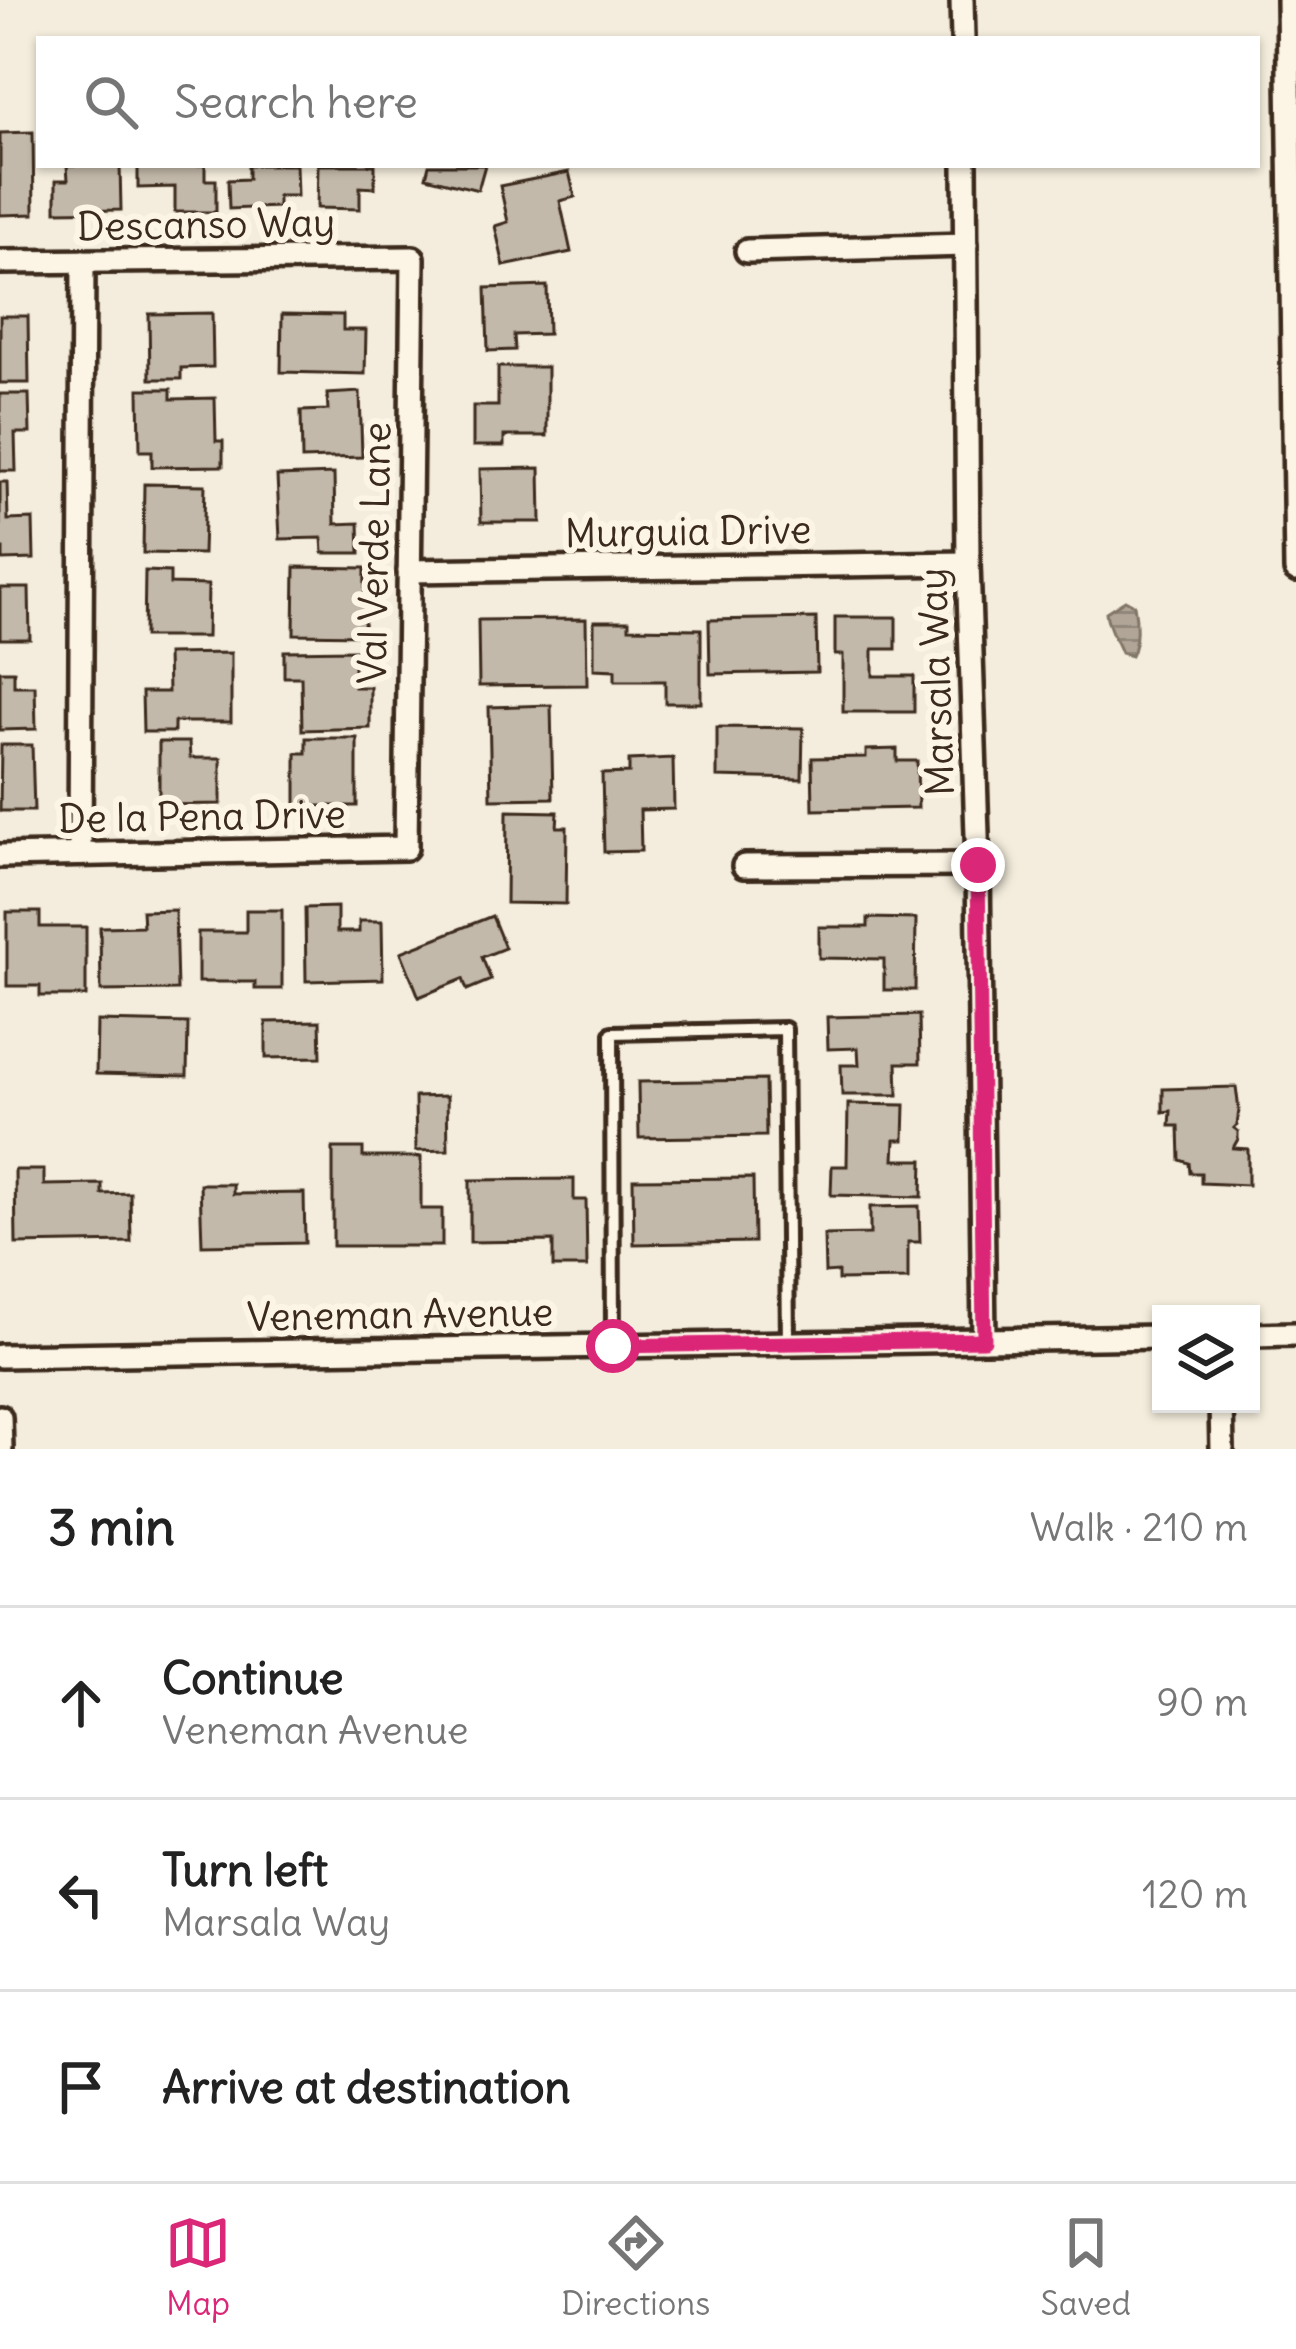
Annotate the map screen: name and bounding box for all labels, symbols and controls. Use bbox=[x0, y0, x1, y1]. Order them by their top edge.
search box bbox=[36, 36, 1260, 168]
icon: search bbox=[78, 69, 144, 135]
text: Search here bbox=[174, 74, 418, 130]
street label: Descanso Way bbox=[77, 198, 335, 251]
street label: Val Verde Lane bbox=[348, 421, 401, 685]
street label: Murguia Drive bbox=[564, 505, 812, 558]
street label: Marsala Way bbox=[908, 567, 965, 797]
street label: De la Pena Drive bbox=[58, 789, 346, 844]
route end bbox=[951, 838, 1005, 892]
street label: Veneman Avenue bbox=[246, 1287, 554, 1342]
map controls bbox=[1152, 1305, 1260, 1413]
button: layers bbox=[1152, 1305, 1260, 1413]
route start bbox=[586, 1319, 640, 1373]
text: 3 min bbox=[48, 1495, 175, 1559]
text: Walk · 210 m bbox=[1030, 1503, 1248, 1552]
text: Continue bbox=[162, 1650, 344, 1706]
icon: ahead bbox=[48, 1670, 114, 1736]
text: 90 m bbox=[1156, 1678, 1248, 1727]
text: Veneman Avenue bbox=[162, 1706, 469, 1755]
text: Turn left bbox=[162, 1842, 328, 1898]
icon: left bbox=[48, 1862, 114, 1928]
text: 120 m bbox=[1142, 1870, 1248, 1919]
text: Marsala Way bbox=[162, 1898, 390, 1947]
icon: arrive bbox=[48, 2054, 114, 2120]
text: Arrive at destination bbox=[162, 2059, 571, 2115]
tab: Map bbox=[165, 2210, 231, 2324]
tab: Directions bbox=[561, 2210, 710, 2324]
tab: Saved bbox=[1041, 2210, 1131, 2324]

